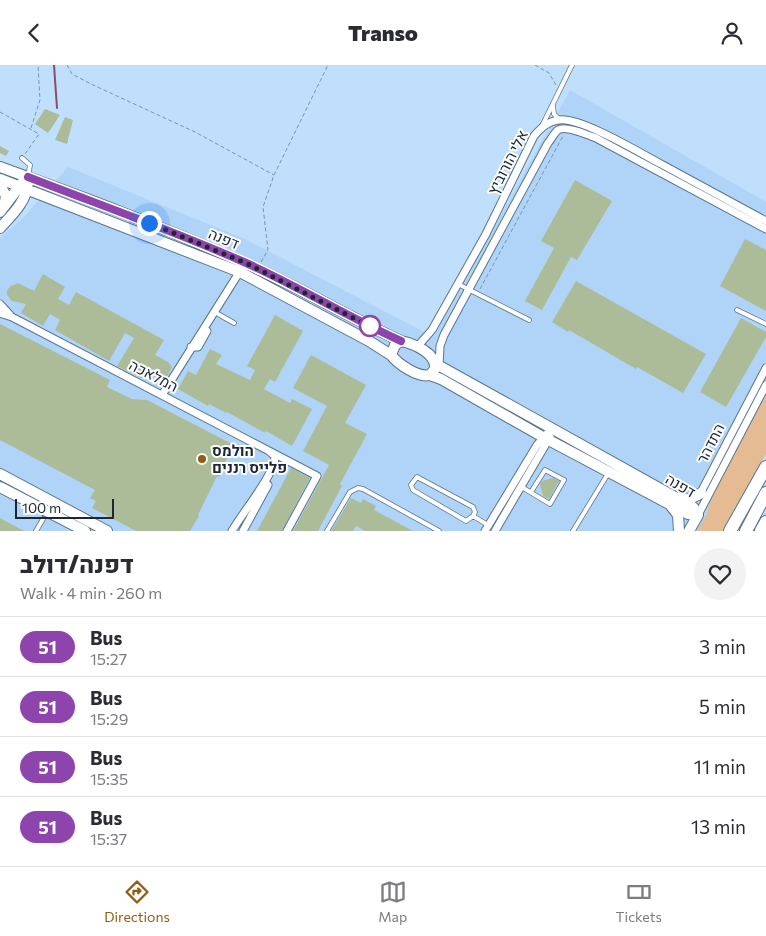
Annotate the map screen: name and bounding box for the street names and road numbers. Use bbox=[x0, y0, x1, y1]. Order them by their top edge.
street label: אלי הורוביץ bbox=[483, 127, 531, 197]
street label: דפנה bbox=[206, 224, 242, 253]
street label: המלאכה bbox=[127, 355, 181, 395]
street label: התדהר bbox=[692, 420, 728, 466]
street label: דפנה bbox=[663, 469, 699, 501]

